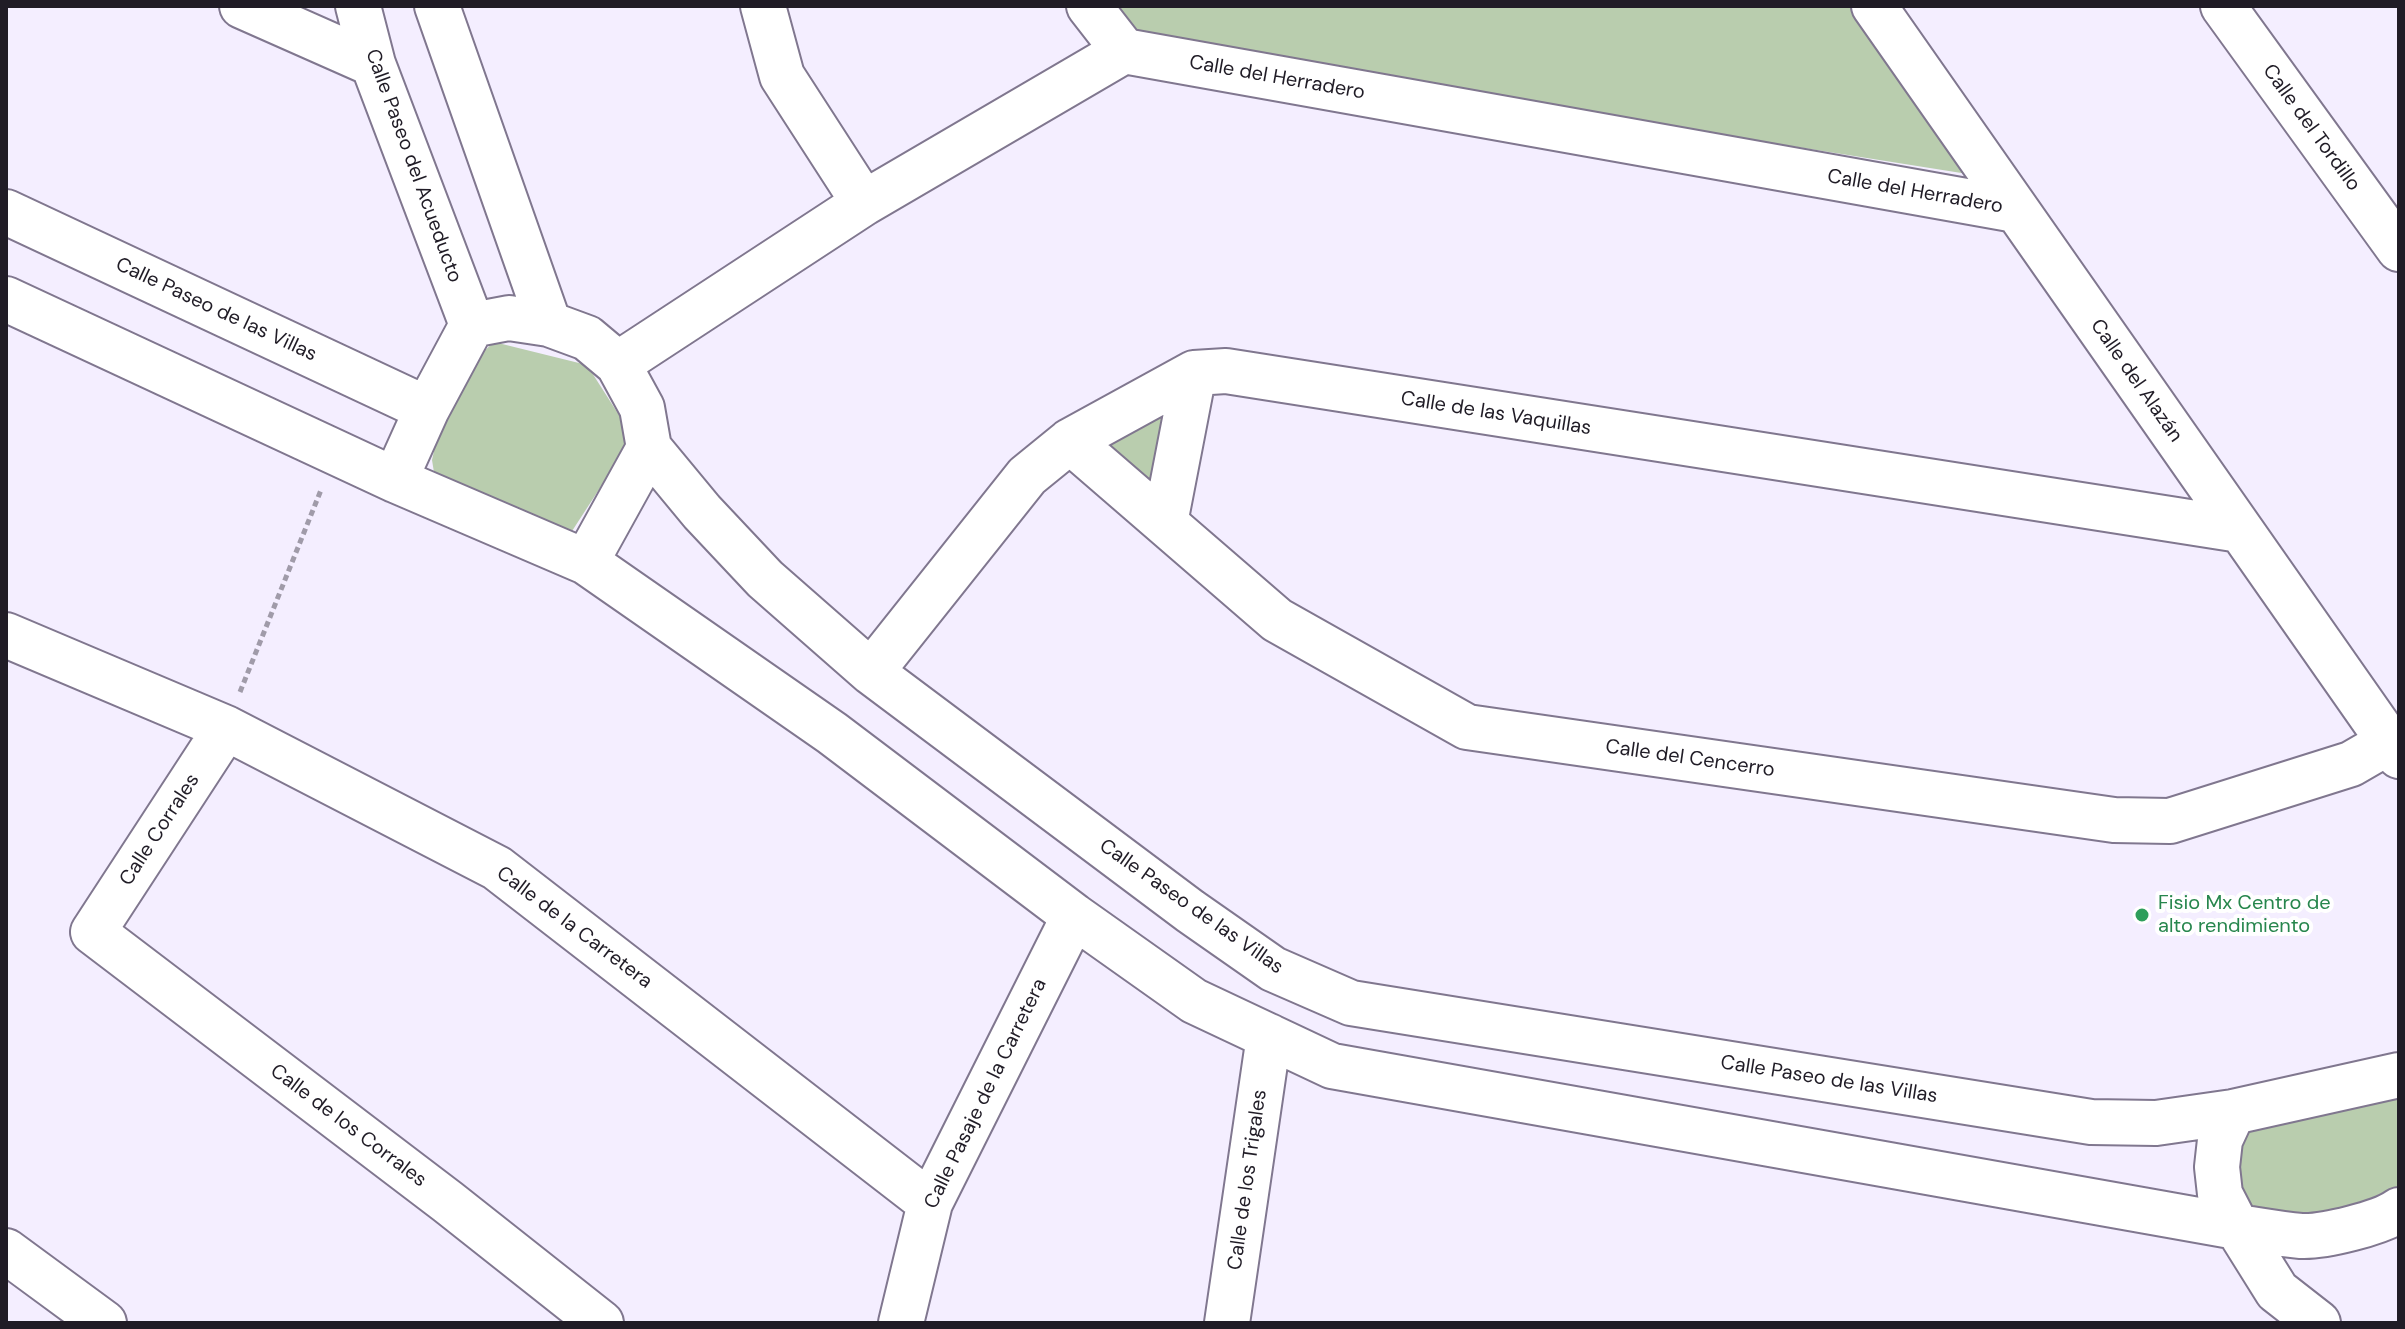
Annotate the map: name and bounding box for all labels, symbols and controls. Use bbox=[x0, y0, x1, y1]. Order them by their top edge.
street label: Calle Paseo del Acueducto bbox=[360, 46, 466, 286]
street label: Calle del Herradero bbox=[1187, 51, 1367, 105]
street label: Calle del Tordillo bbox=[2257, 60, 2365, 196]
street label: Calle del Herradero bbox=[1825, 165, 2005, 219]
street label: Calle Paseo de las Villas bbox=[112, 253, 320, 367]
street label: Calle del Alazán bbox=[2085, 315, 2187, 447]
street label: Calle de las Vaquillas bbox=[1399, 387, 1593, 441]
street label: Calle del Cencerro bbox=[1604, 735, 1776, 783]
street label: Calle Corrales bbox=[115, 770, 205, 890]
street label: Calle Paseo de las Villas bbox=[1094, 834, 1288, 980]
street label: Calle de la Carretera bbox=[491, 862, 657, 994]
place label: Fisio Mx Centro de alto rendimiento bbox=[2158, 892, 2331, 939]
marker: Fisio Mx Centro de alto rendimiento bbox=[2133, 906, 2151, 924]
street label: Calle Pasaje de la Carretera bbox=[920, 975, 1052, 1213]
street label: Calle Paseo de las Villas bbox=[1719, 1051, 1939, 1109]
street label: Calle de los Corrales bbox=[265, 1059, 431, 1193]
street label: Calle de los Trigales bbox=[1223, 1088, 1273, 1272]

